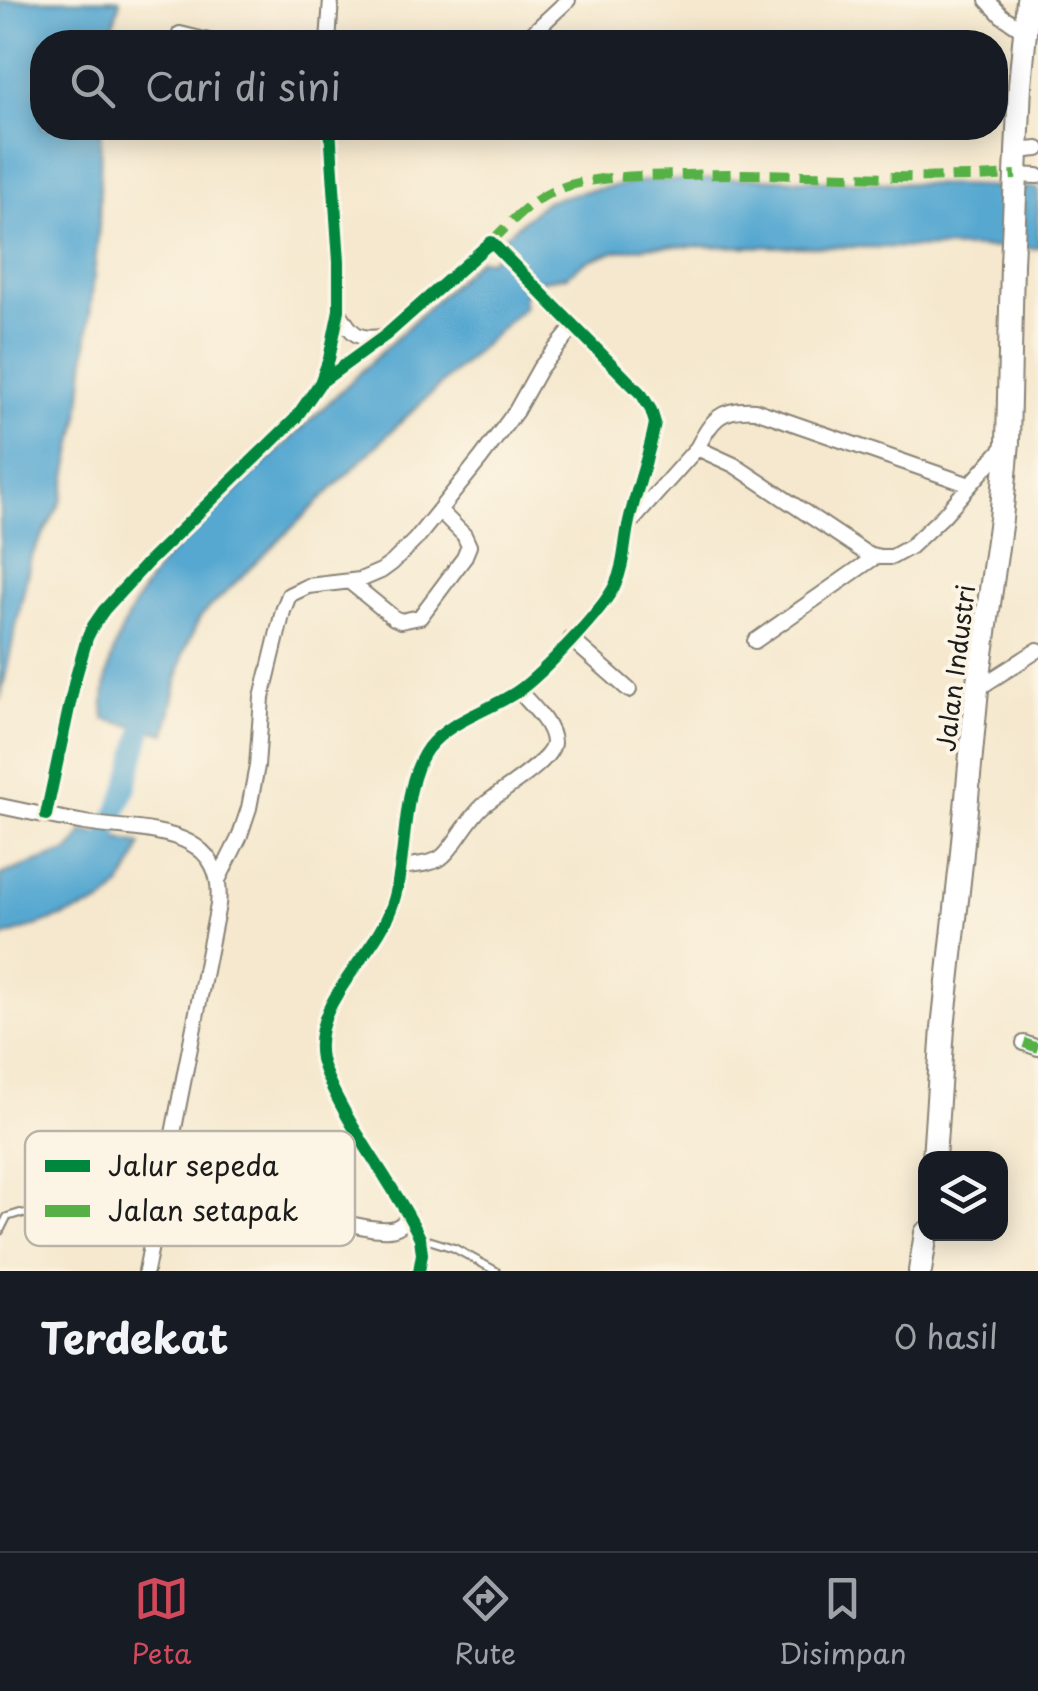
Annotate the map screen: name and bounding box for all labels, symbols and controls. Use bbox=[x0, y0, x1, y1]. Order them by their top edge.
search box bbox=[30, 30, 1008, 140]
text: Cari di sini bbox=[145, 57, 341, 114]
icon: search bbox=[65, 58, 120, 113]
street label: Jalan Industri bbox=[926, 582, 984, 754]
legend bbox=[25, 1131, 355, 1246]
text: Jalur sepeda bbox=[108, 1143, 280, 1186]
map controls bbox=[918, 1151, 1008, 1241]
button: layers bbox=[918, 1151, 1008, 1241]
text: Jalan setapak bbox=[108, 1188, 298, 1231]
text: Terdekat bbox=[40, 1305, 228, 1368]
text: 0 hasil bbox=[894, 1312, 998, 1360]
tab: Peta bbox=[131, 1571, 192, 1674]
tab: Rute bbox=[454, 1571, 516, 1674]
tab: Disimpan bbox=[779, 1571, 907, 1674]

